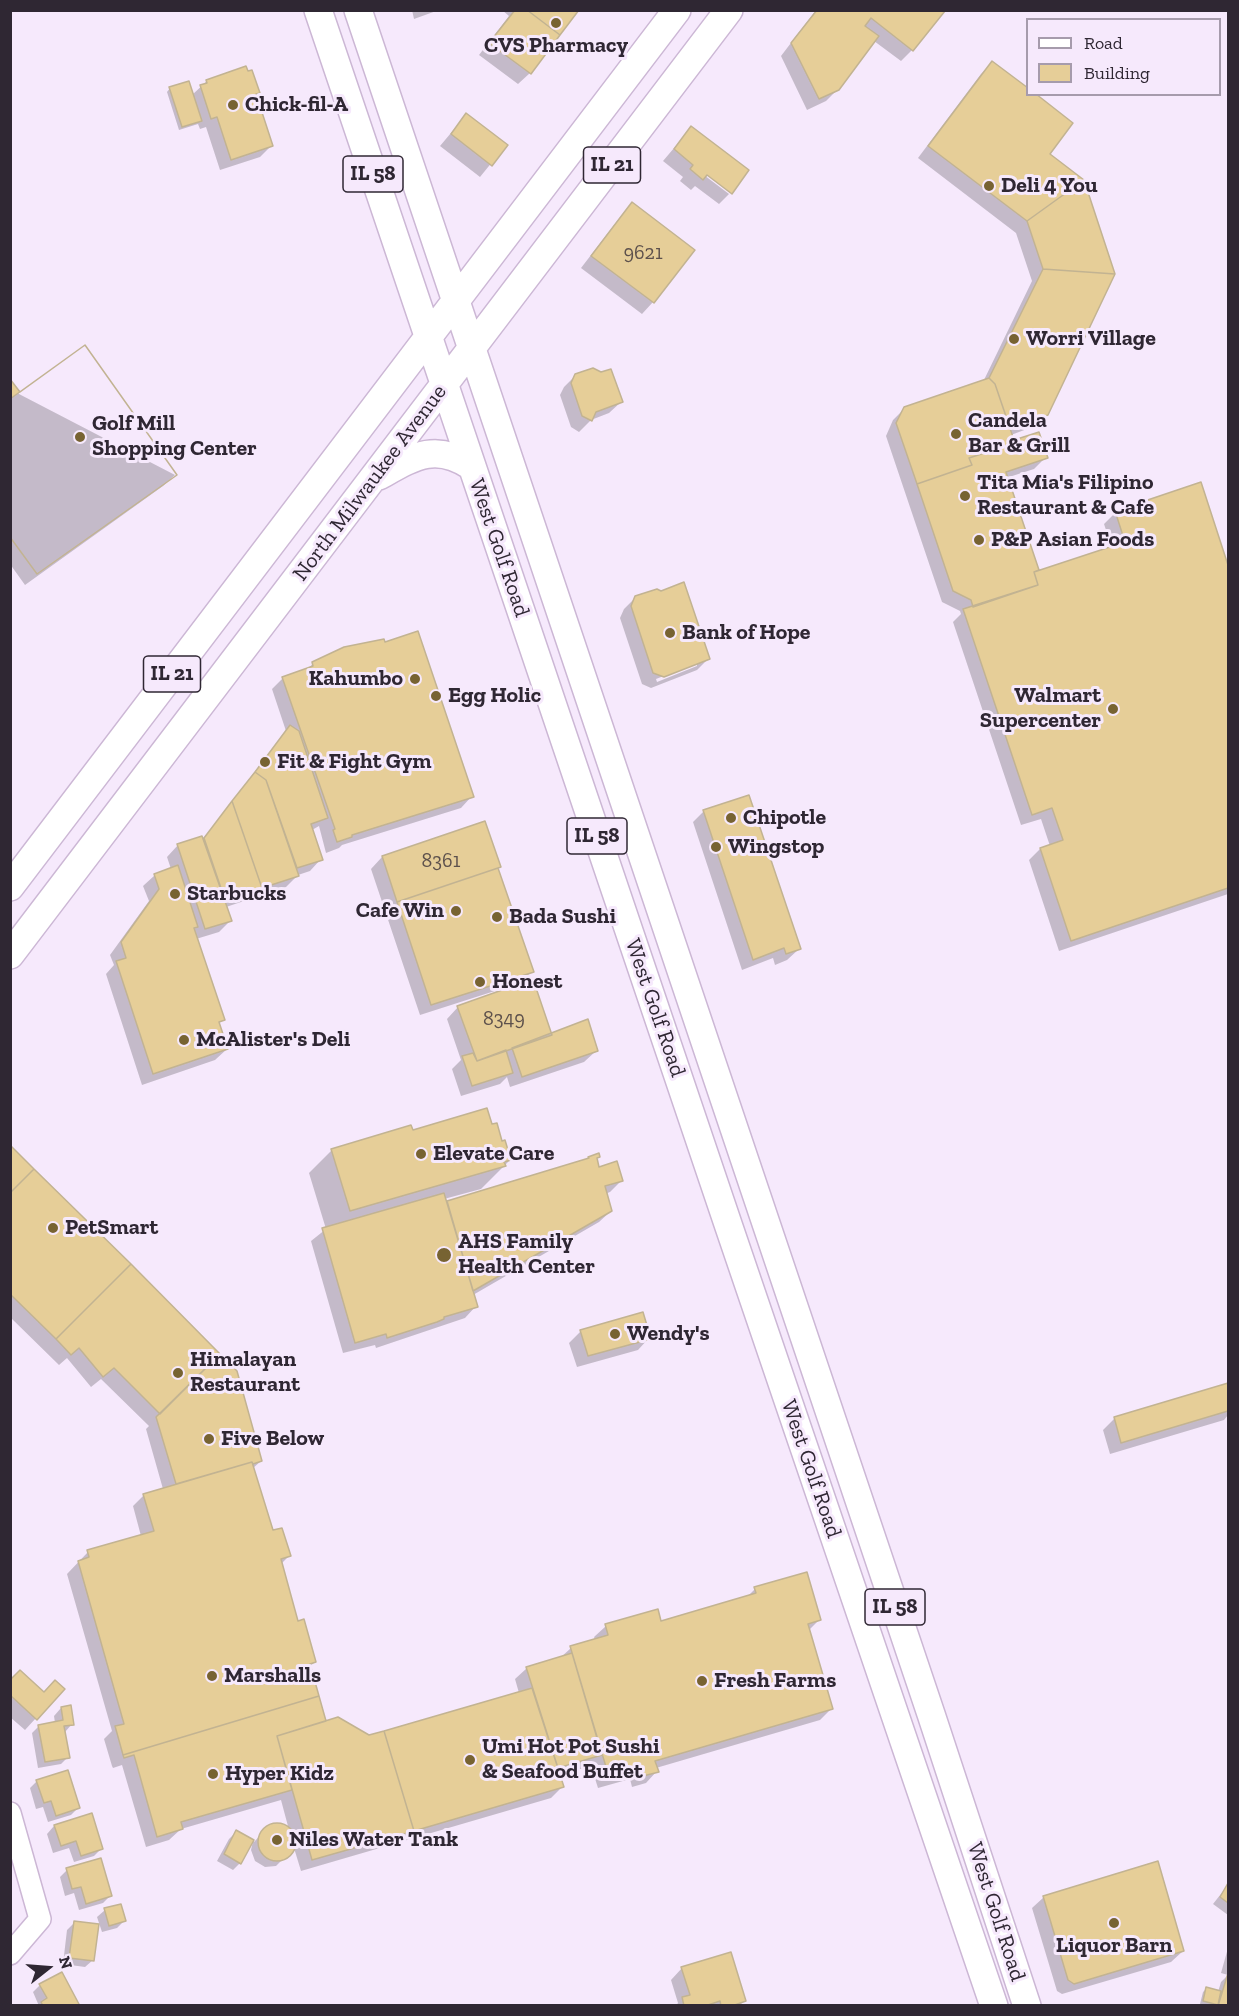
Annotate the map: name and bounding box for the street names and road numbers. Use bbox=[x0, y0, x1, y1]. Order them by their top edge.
road number: IL 21 bbox=[584, 147, 640, 183]
road number: IL 58 bbox=[343, 156, 403, 192]
street label: North Milwaukee Avenue bbox=[287, 380, 453, 586]
street label: West Golf Road bbox=[463, 475, 535, 621]
road number: IL 21 bbox=[144, 656, 201, 692]
road number: IL 58 bbox=[567, 818, 627, 854]
street label: West Golf Road bbox=[619, 935, 691, 1081]
street label: West Golf Road bbox=[775, 1396, 847, 1542]
road number: IL 58 bbox=[865, 1589, 925, 1625]
street label: West Golf Road bbox=[961, 1839, 1031, 1985]

